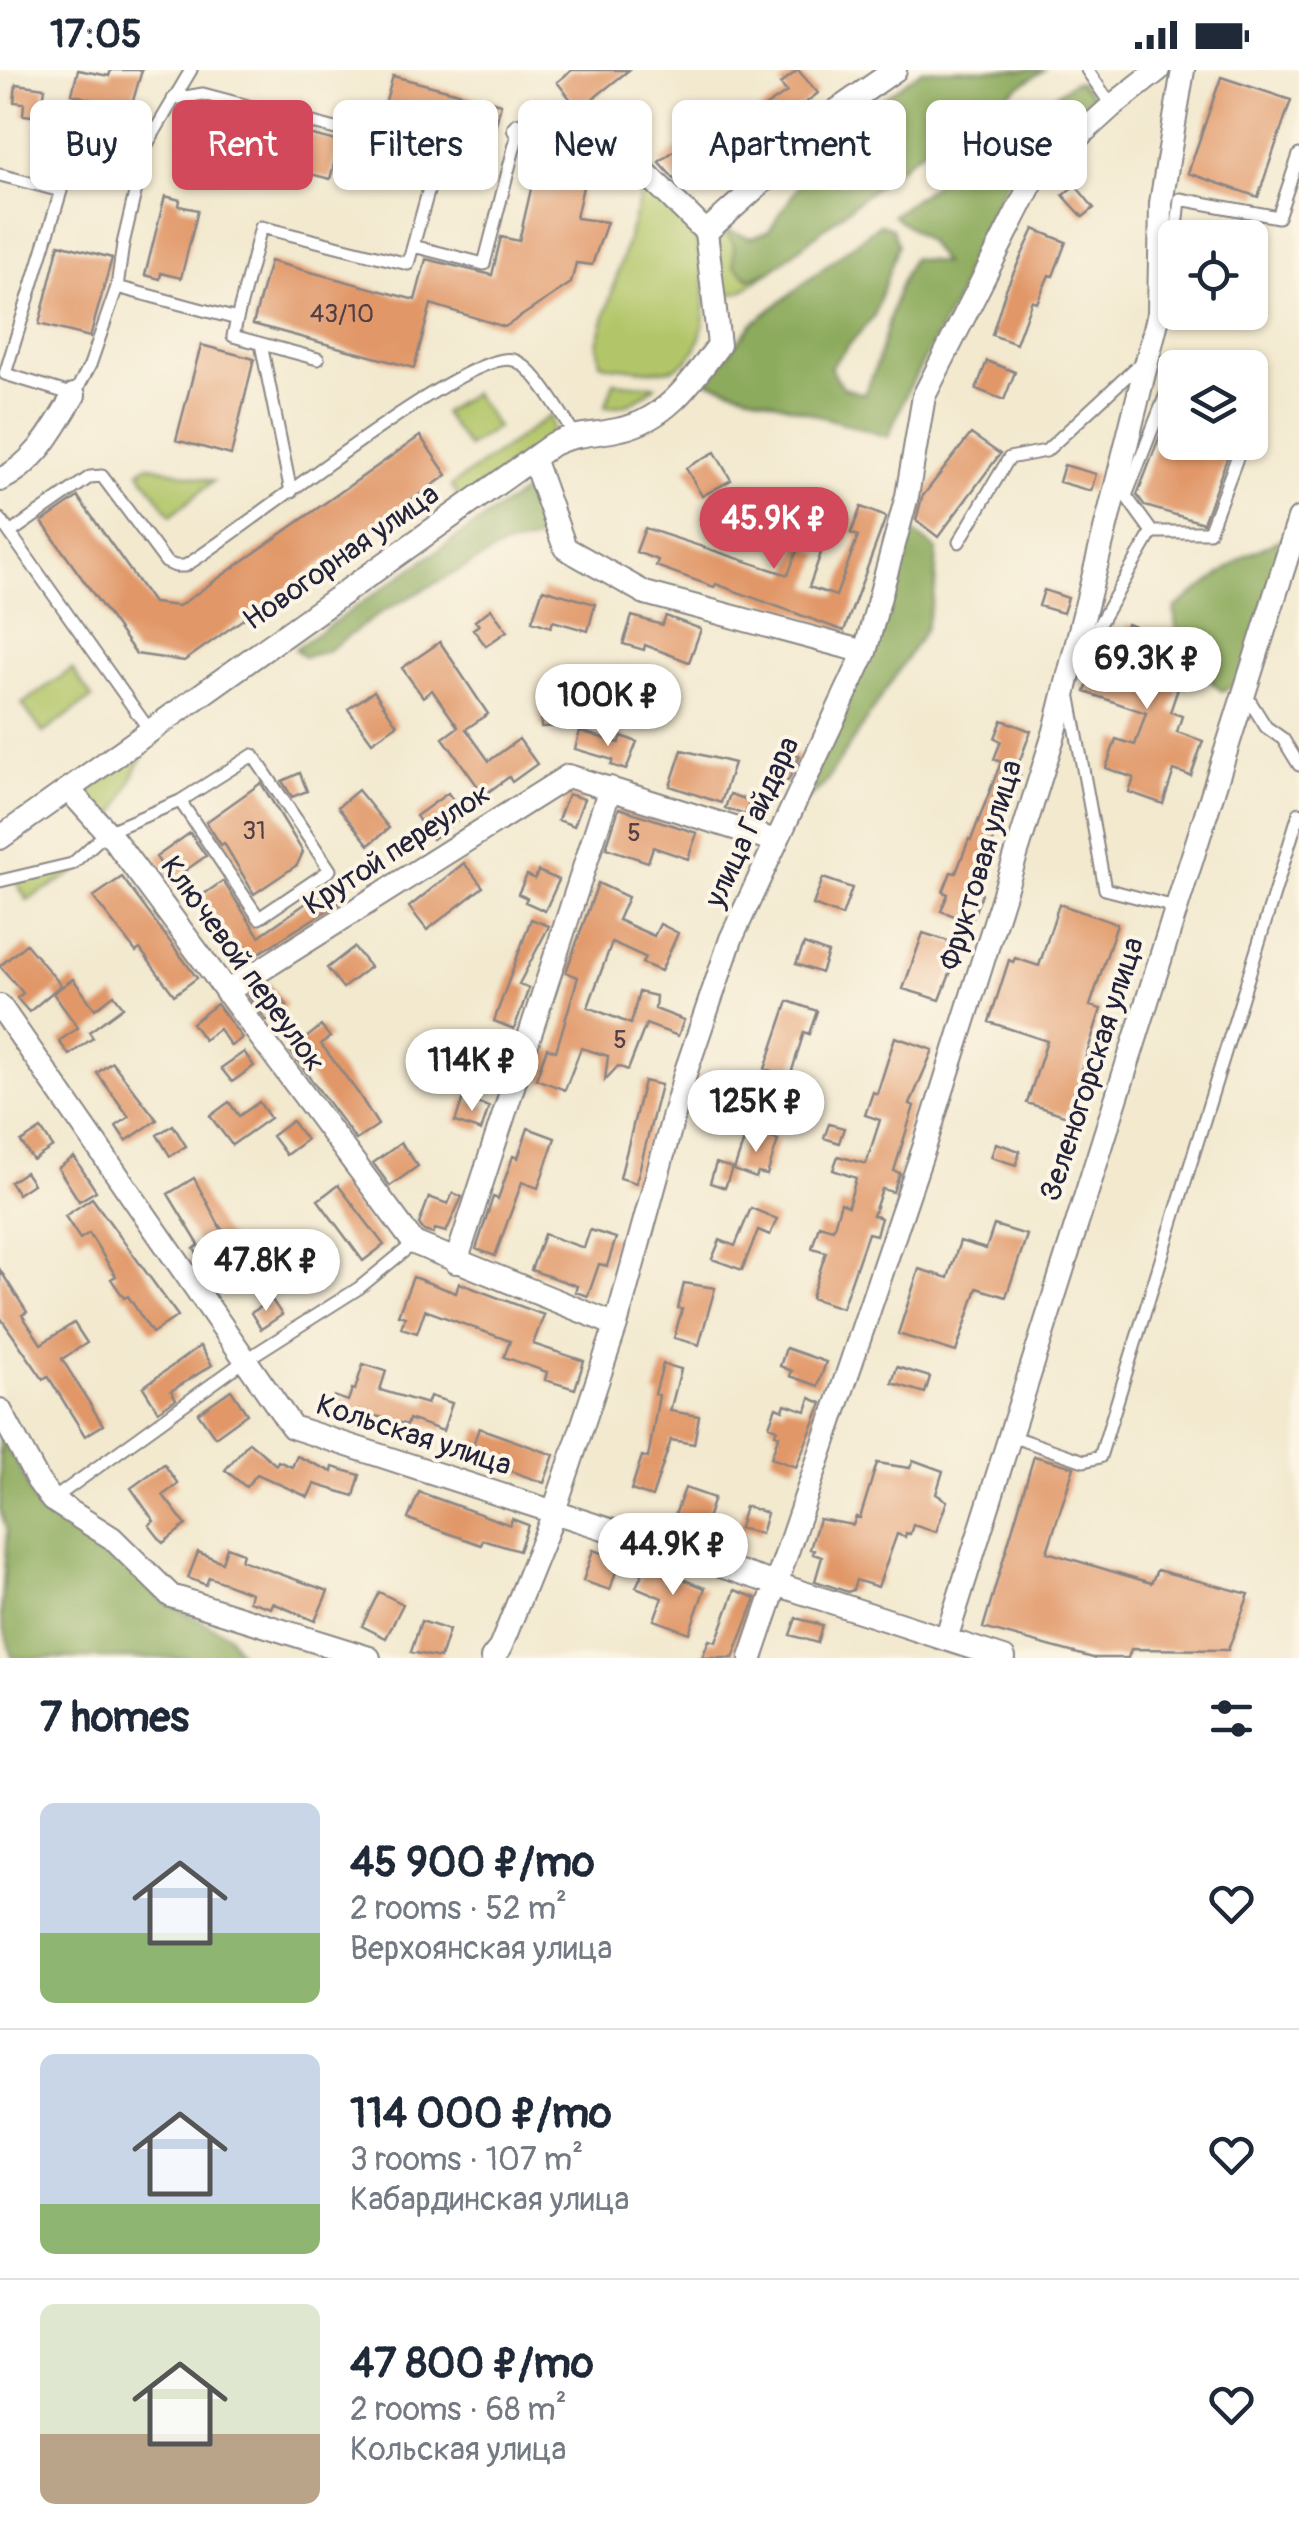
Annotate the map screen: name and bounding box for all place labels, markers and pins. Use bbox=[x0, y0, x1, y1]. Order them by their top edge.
pin: 45.9K ₽ bbox=[682, 487, 866, 572]
pin: 69.3K ₽ bbox=[1055, 627, 1239, 712]
pin: 100K ₽ bbox=[527, 664, 689, 749]
pin: 114K ₽ bbox=[391, 1029, 553, 1114]
pin: 125K ₽ bbox=[675, 1070, 837, 1155]
pin: 47.8K ₽ bbox=[174, 1229, 358, 1314]
pin: 44.9K ₽ bbox=[581, 1513, 765, 1598]

